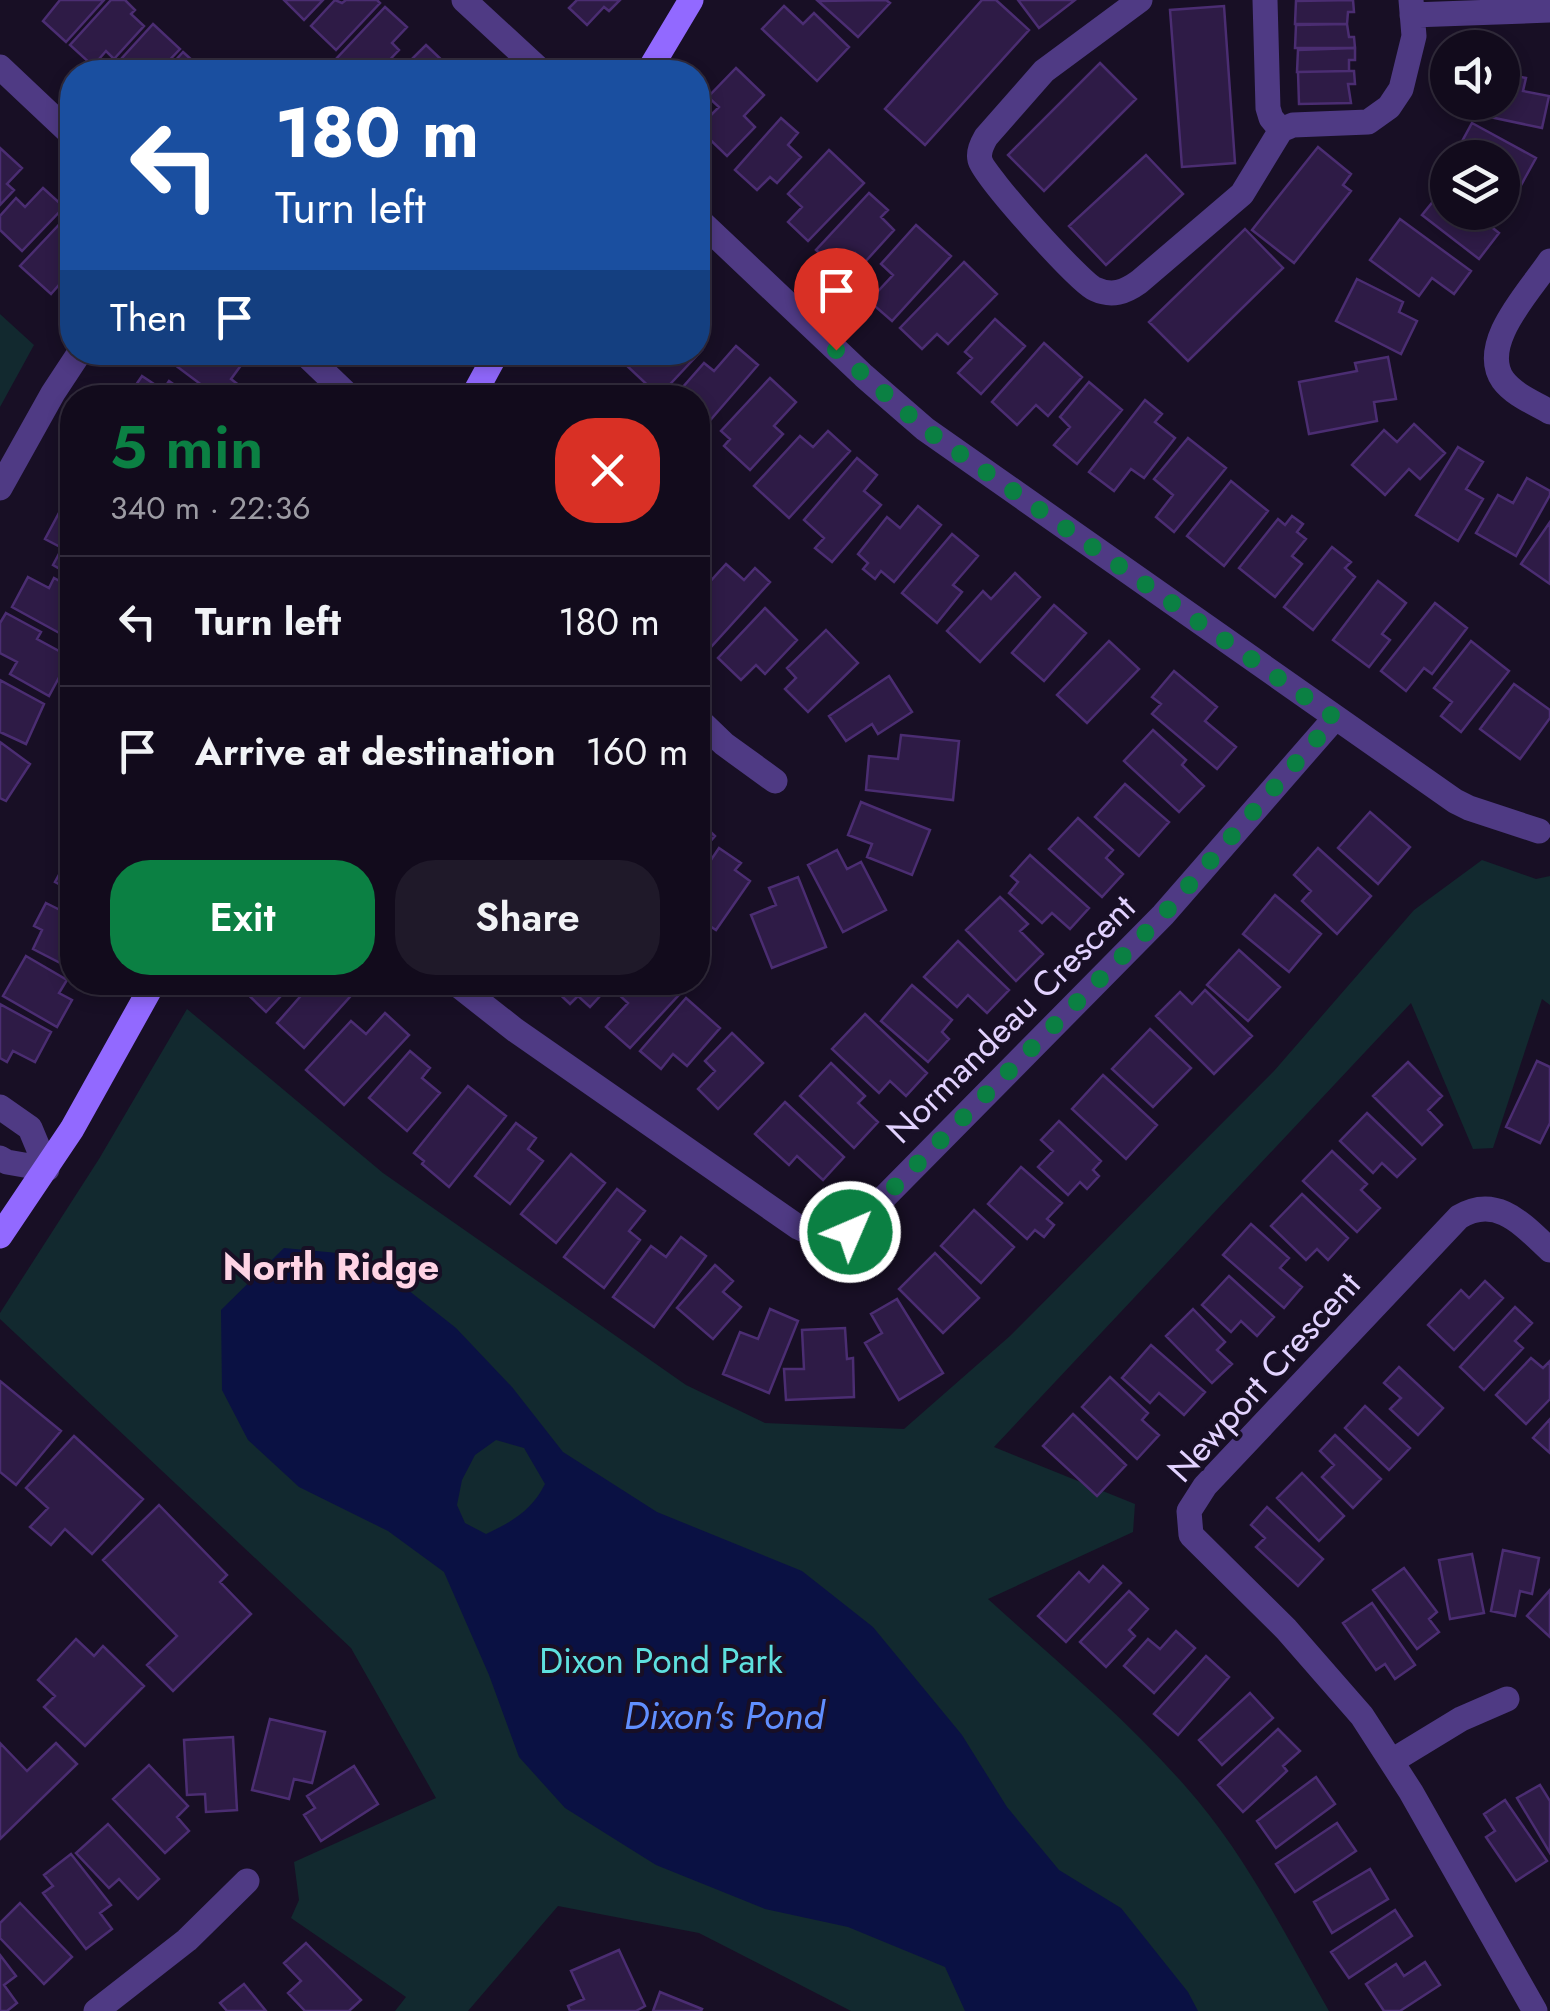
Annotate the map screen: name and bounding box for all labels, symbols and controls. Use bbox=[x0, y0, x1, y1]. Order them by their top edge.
map controls bbox=[1430, 30, 1520, 230]
button: sound bbox=[1430, 30, 1520, 120]
text: 180 m bbox=[275, 82, 479, 183]
icon: left bbox=[110, 100, 240, 230]
button: layers bbox=[1430, 140, 1520, 230]
text: Turn left bbox=[275, 175, 426, 240]
pin bbox=[794, 248, 879, 351]
icon: arrive bbox=[809, 263, 864, 318]
text: Then bbox=[110, 290, 187, 345]
icon: arrive bbox=[207, 290, 262, 345]
text: 5 min bbox=[110, 404, 263, 491]
button: close bbox=[555, 418, 660, 523]
text: 340 m · 22:36 bbox=[110, 485, 311, 531]
icon: left bbox=[110, 594, 165, 649]
text: Turn left bbox=[195, 594, 341, 649]
text: 180 m bbox=[558, 594, 660, 649]
icon: arrive bbox=[110, 724, 165, 779]
text: Arrive at destination bbox=[195, 724, 556, 779]
text: 160 m bbox=[586, 724, 688, 779]
button: Exit bbox=[110, 860, 375, 975]
button: Share bbox=[395, 860, 660, 975]
street label: Normandeau Crescent bbox=[875, 883, 1147, 1155]
position arrow bbox=[798, 1180, 902, 1284]
district label: North Ridge bbox=[223, 1239, 439, 1294]
street label: Newport Crescent bbox=[1156, 1260, 1372, 1493]
park label: Dixon Pond Park bbox=[539, 1636, 783, 1686]
water label: Dixon's Pond bbox=[624, 1688, 826, 1743]

